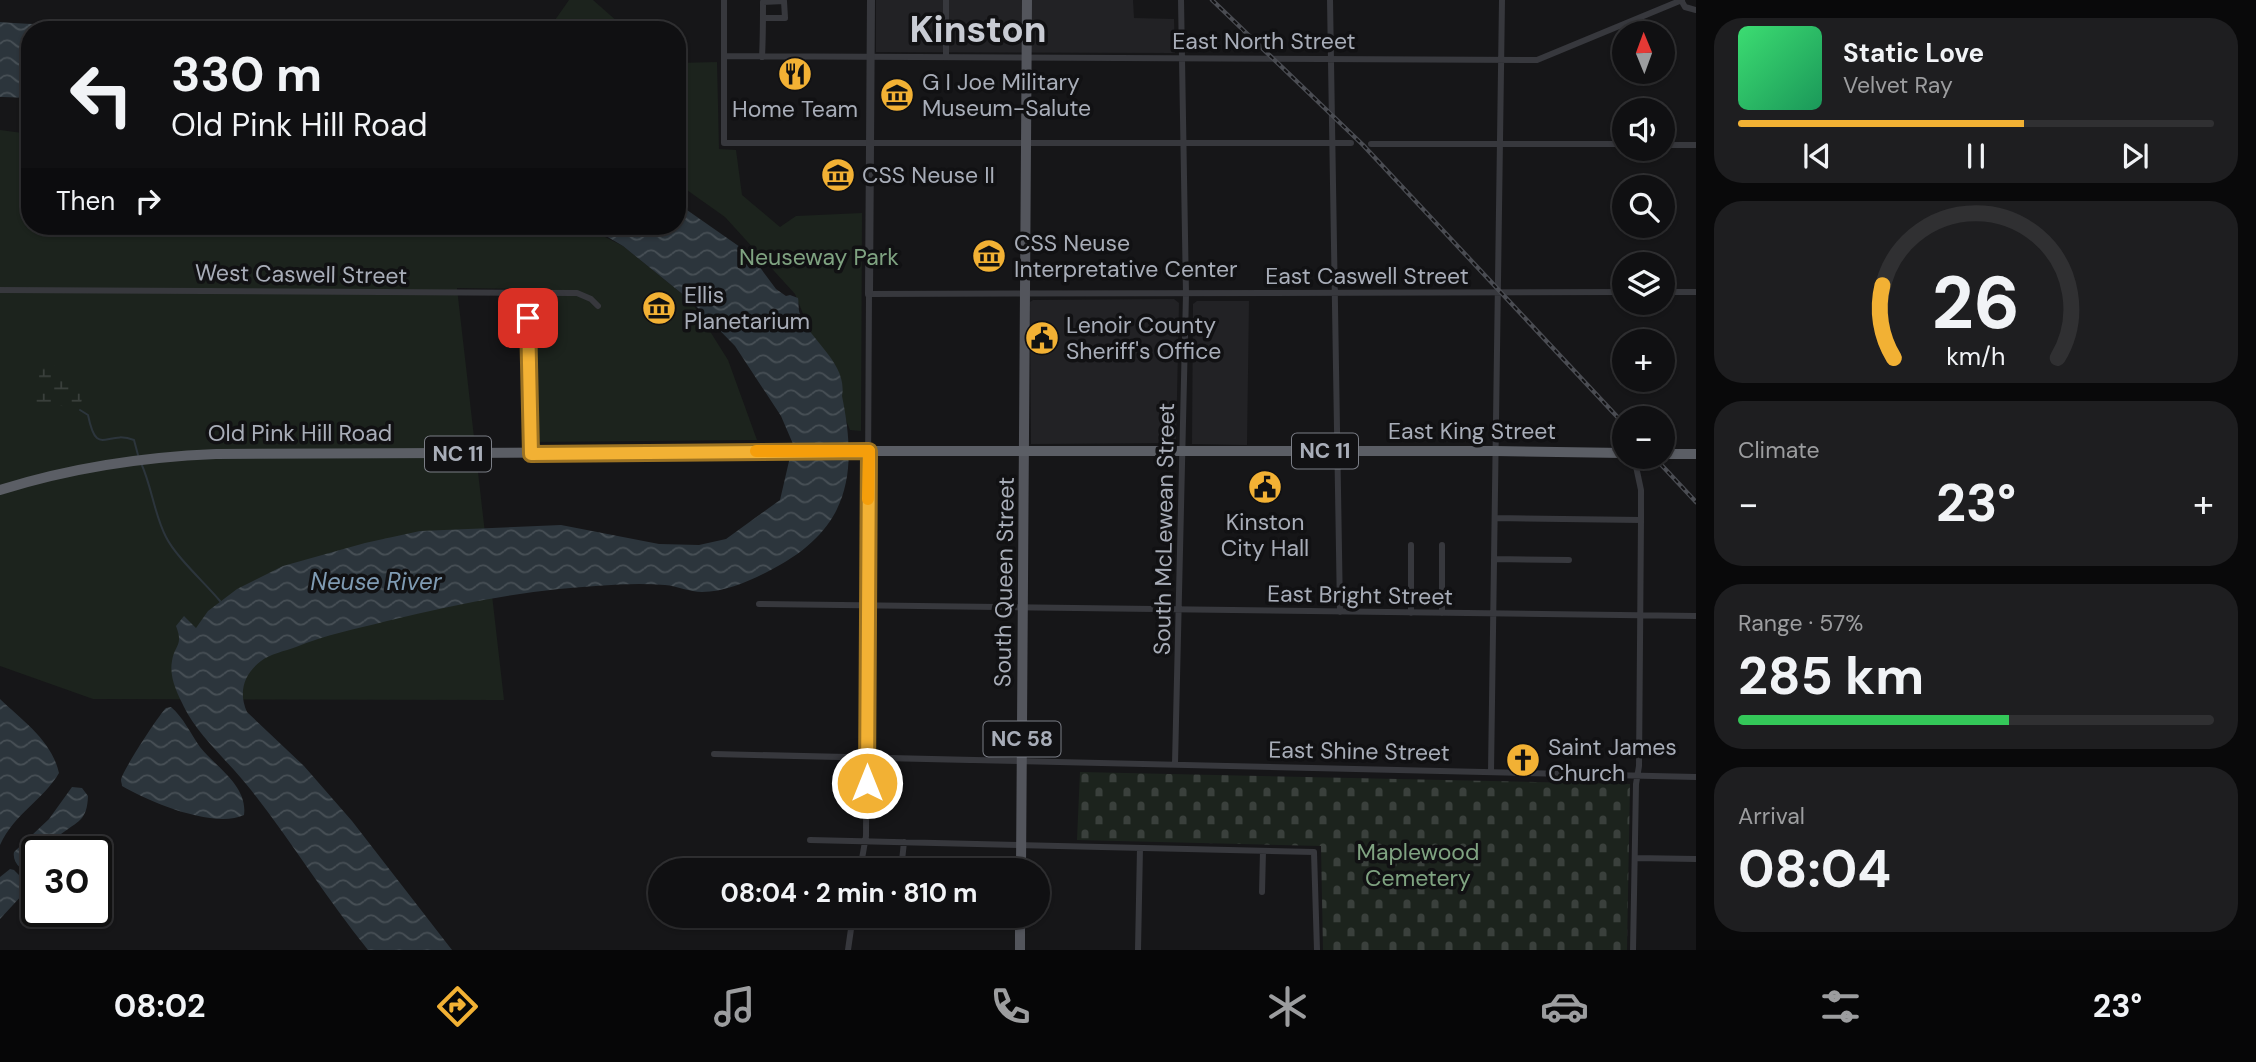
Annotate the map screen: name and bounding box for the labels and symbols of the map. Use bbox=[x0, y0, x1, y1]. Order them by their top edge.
district label: Kinston bbox=[909, 5, 1047, 53]
north arrow bbox=[1612, 21, 1675, 84]
street label: East North Street bbox=[1172, 26, 1356, 56]
restaurant icon: Home Team bbox=[776, 55, 814, 93]
place label: G I Joe Military Museum-Salute bbox=[922, 67, 1091, 123]
museum icon: G I Joe Military Museum-Salute bbox=[878, 76, 916, 114]
place label: Home Team bbox=[732, 94, 858, 124]
museum icon: CSS Neuse II bbox=[819, 156, 857, 194]
place label: CSS Neuse II bbox=[862, 160, 995, 190]
place label: CSS Neuse Interpretative Center bbox=[1014, 228, 1238, 284]
museum icon: CSS Neuse Interpretative Center bbox=[970, 237, 1008, 275]
park label: Neuseway Park bbox=[739, 242, 899, 272]
street label: West Caswell Street bbox=[195, 257, 407, 291]
street label: East Caswell Street bbox=[1265, 261, 1469, 291]
place label: Ellis Planetarium bbox=[684, 280, 810, 336]
pin bbox=[498, 288, 558, 348]
museum icon: Ellis Planetarium bbox=[640, 289, 678, 327]
place label: Lenoir County Sheriff's Office bbox=[1066, 310, 1221, 366]
public building icon: Lenoir County Sheriff's Office bbox=[1023, 319, 1061, 357]
street label: South McLewean Street bbox=[1147, 403, 1181, 655]
street label: East King Street bbox=[1388, 416, 1556, 446]
street label: Old Pink Hill Road bbox=[208, 418, 392, 448]
road number: NC 11 bbox=[1292, 434, 1358, 468]
road number: NC 11 bbox=[425, 436, 491, 472]
public building icon: Kinston City Hall bbox=[1246, 468, 1284, 506]
street label: South Queen Street bbox=[987, 477, 1021, 687]
place label: Kinston City Hall bbox=[1221, 507, 1309, 563]
water label: Neuse River bbox=[310, 566, 443, 597]
street label: East Bright Street bbox=[1267, 578, 1453, 612]
road number: NC 58 bbox=[984, 722, 1060, 756]
place label: Saint James Church bbox=[1548, 732, 1677, 788]
street label: East Shine Street bbox=[1268, 734, 1450, 768]
church icon: Saint James Church bbox=[1504, 741, 1542, 779]
position arrow bbox=[830, 746, 904, 820]
speed limit sign: 30 bbox=[21, 836, 112, 927]
park label: Maplewood Cemetery bbox=[1357, 837, 1479, 893]

